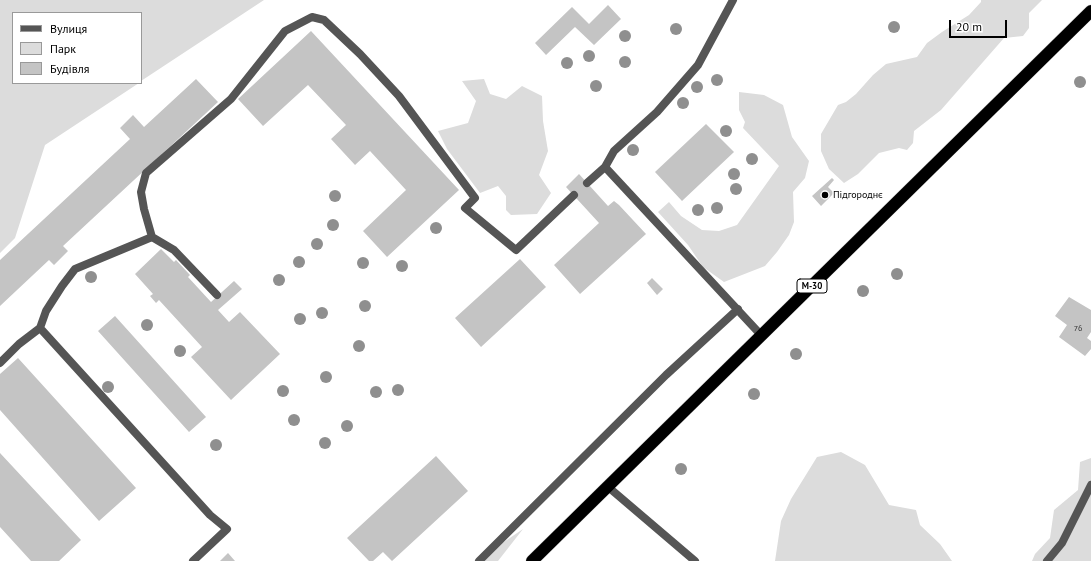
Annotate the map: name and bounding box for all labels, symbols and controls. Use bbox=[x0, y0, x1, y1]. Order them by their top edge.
legend bbox=[12, 12, 142, 84]
scale bar bbox=[951, 12, 1009, 38]
text: 20 m bbox=[956, 19, 982, 34]
text: Вулиця bbox=[50, 21, 87, 36]
text: Парк bbox=[50, 41, 76, 56]
text: Будівля bbox=[50, 61, 89, 76]
place label: Підгороднє bbox=[833, 189, 883, 201]
marker: Підгороднє bbox=[820, 190, 830, 200]
road number: М-30 bbox=[797, 279, 827, 293]
house number: 76 bbox=[1074, 324, 1082, 334]

